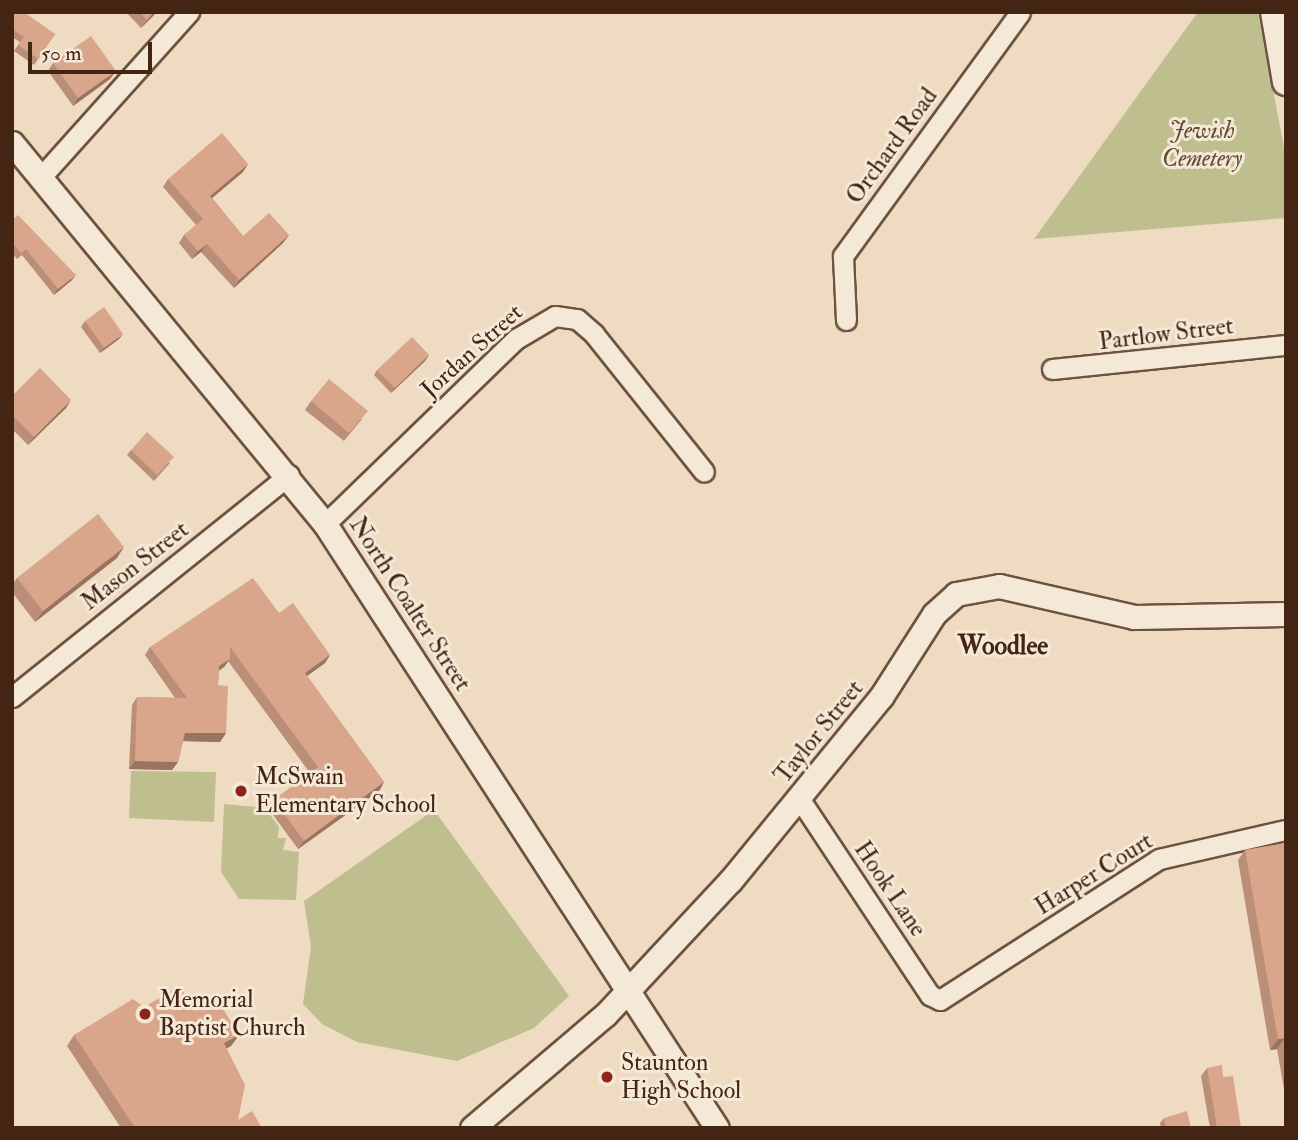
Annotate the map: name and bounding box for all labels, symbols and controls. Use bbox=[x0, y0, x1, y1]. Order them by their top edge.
scale bar bbox=[32, 28, 156, 72]
text: 50 m bbox=[41, 40, 82, 67]
street label: Orchard Road bbox=[840, 82, 944, 210]
park label: Jewish Cemetery bbox=[1162, 117, 1242, 173]
street label: Jordan Street bbox=[415, 298, 529, 404]
street label: Partlow Street bbox=[1097, 311, 1235, 357]
street label: North Coalter Street bbox=[343, 512, 477, 696]
street label: Mason Street bbox=[76, 515, 194, 617]
district label: Woodlee bbox=[958, 631, 1048, 663]
street label: Taylor Street bbox=[769, 675, 869, 789]
place label: McSwain Elementary School bbox=[255, 763, 436, 819]
marker: McSwain Elementary School bbox=[233, 783, 249, 799]
street label: Harper Court bbox=[1030, 827, 1158, 921]
street label: Hook Lane bbox=[848, 836, 932, 942]
place label: Memorial Baptist Church bbox=[159, 986, 305, 1042]
marker: Memorial Baptist Church bbox=[137, 1006, 153, 1022]
place label: Staunton High School bbox=[621, 1049, 741, 1105]
marker: Staunton High School bbox=[599, 1069, 615, 1085]

